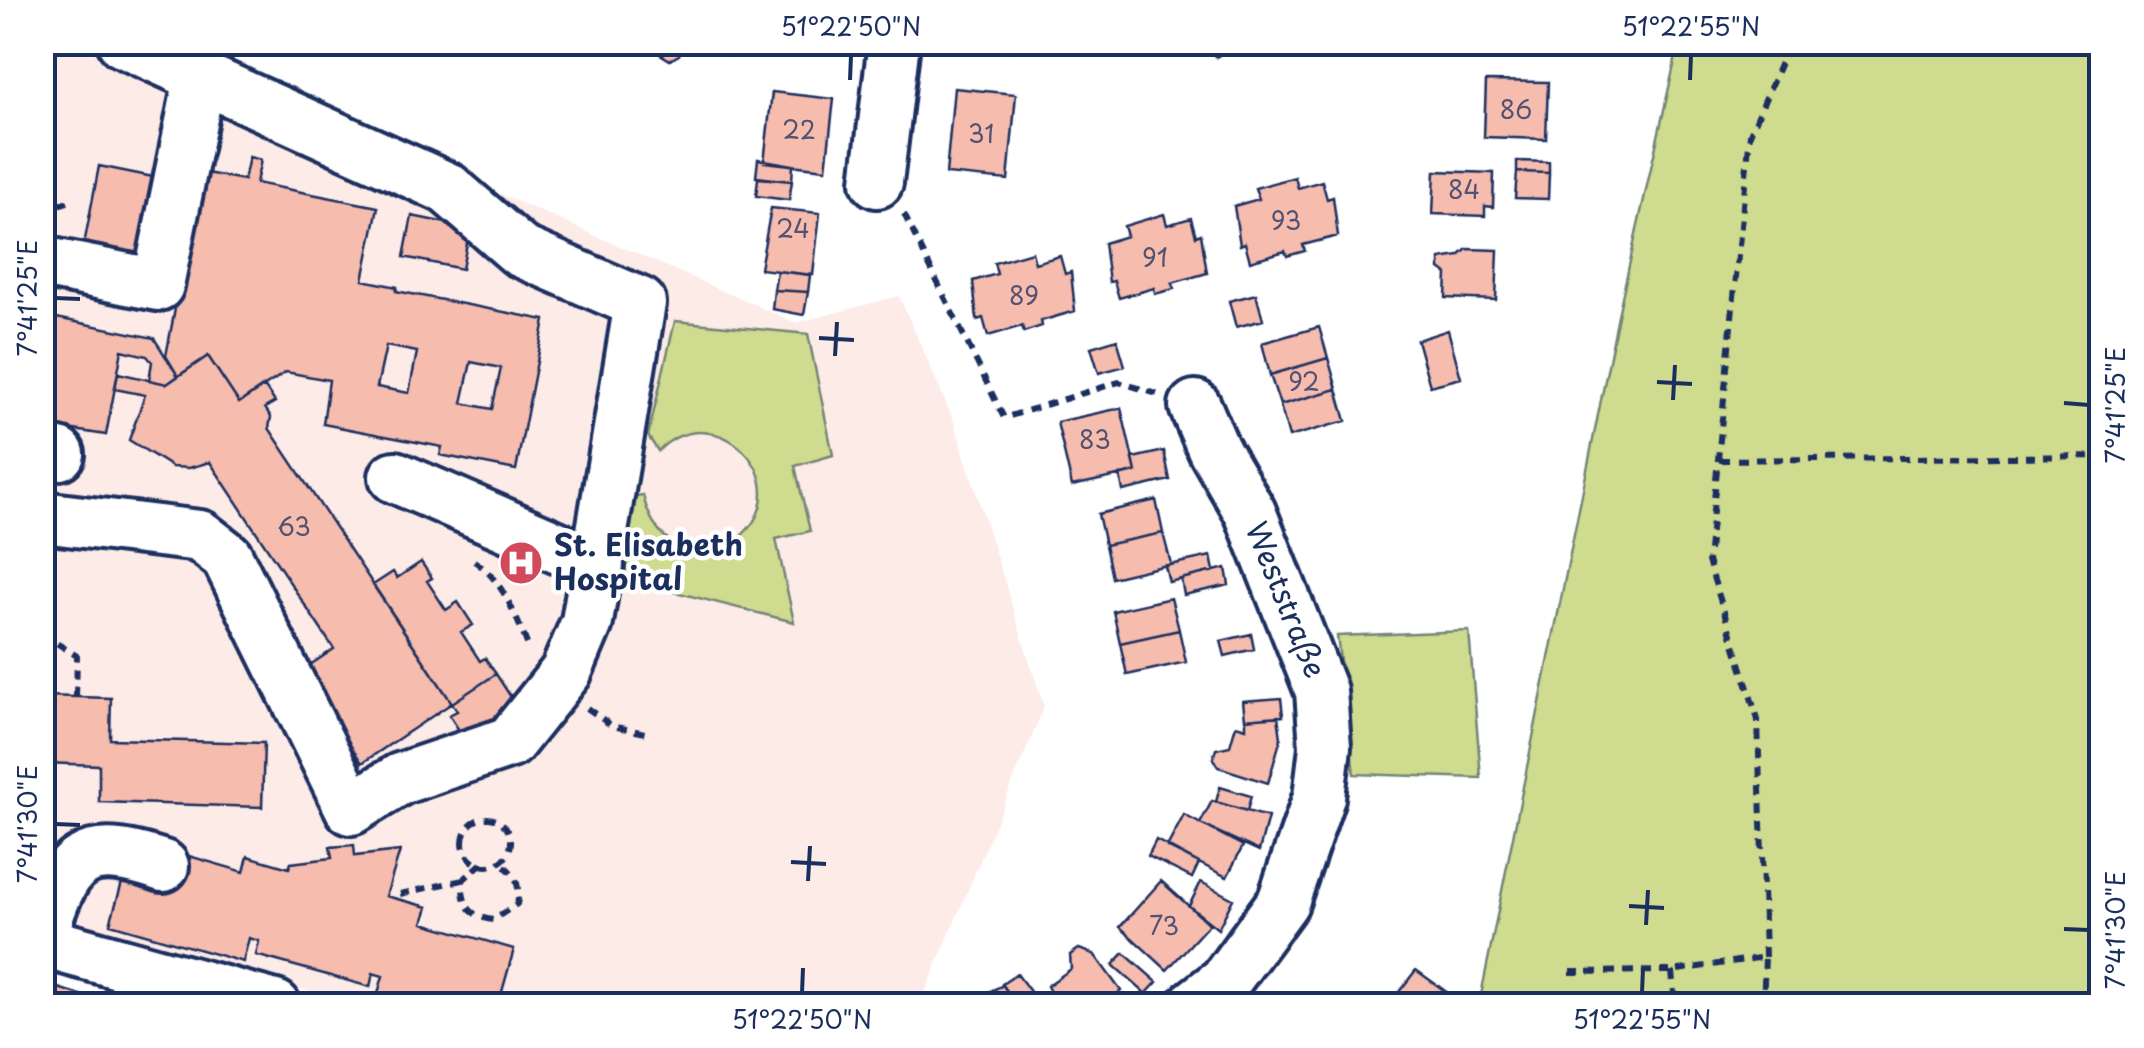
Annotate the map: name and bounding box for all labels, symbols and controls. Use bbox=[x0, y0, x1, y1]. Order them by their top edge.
text: 51°22'50"N bbox=[781, 7, 921, 45]
text: 51°22'55"N bbox=[1622, 7, 1760, 45]
house number: 86 bbox=[1500, 90, 1532, 128]
house number: 22 bbox=[782, 110, 816, 148]
house number: 31 bbox=[968, 114, 994, 152]
house number: 84 bbox=[1448, 170, 1480, 208]
house number: 93 bbox=[1271, 201, 1301, 239]
house number: 24 bbox=[776, 209, 810, 247]
house number: 91 bbox=[1142, 238, 1168, 276]
text: 7°41'25"E bbox=[8, 239, 46, 357]
house number: 89 bbox=[1009, 276, 1039, 314]
text: 7°41'25"E bbox=[2096, 346, 2134, 464]
house number: 92 bbox=[1288, 362, 1320, 400]
house number: 83 bbox=[1079, 420, 1111, 458]
house number: 63 bbox=[277, 507, 311, 545]
street label: Weststraße bbox=[1236, 514, 1339, 684]
place label: St. Elisabeth Hospital bbox=[554, 521, 743, 600]
hospital icon: St. Elisabeth Hospital bbox=[498, 540, 544, 586]
text: 7°41'30"E bbox=[8, 765, 46, 883]
text: 7°41'30"E bbox=[2096, 871, 2134, 989]
house number: 73 bbox=[1149, 906, 1179, 944]
text: 51°22'50"N bbox=[732, 1000, 872, 1038]
text: 51°22'55"N bbox=[1573, 1000, 1711, 1038]

